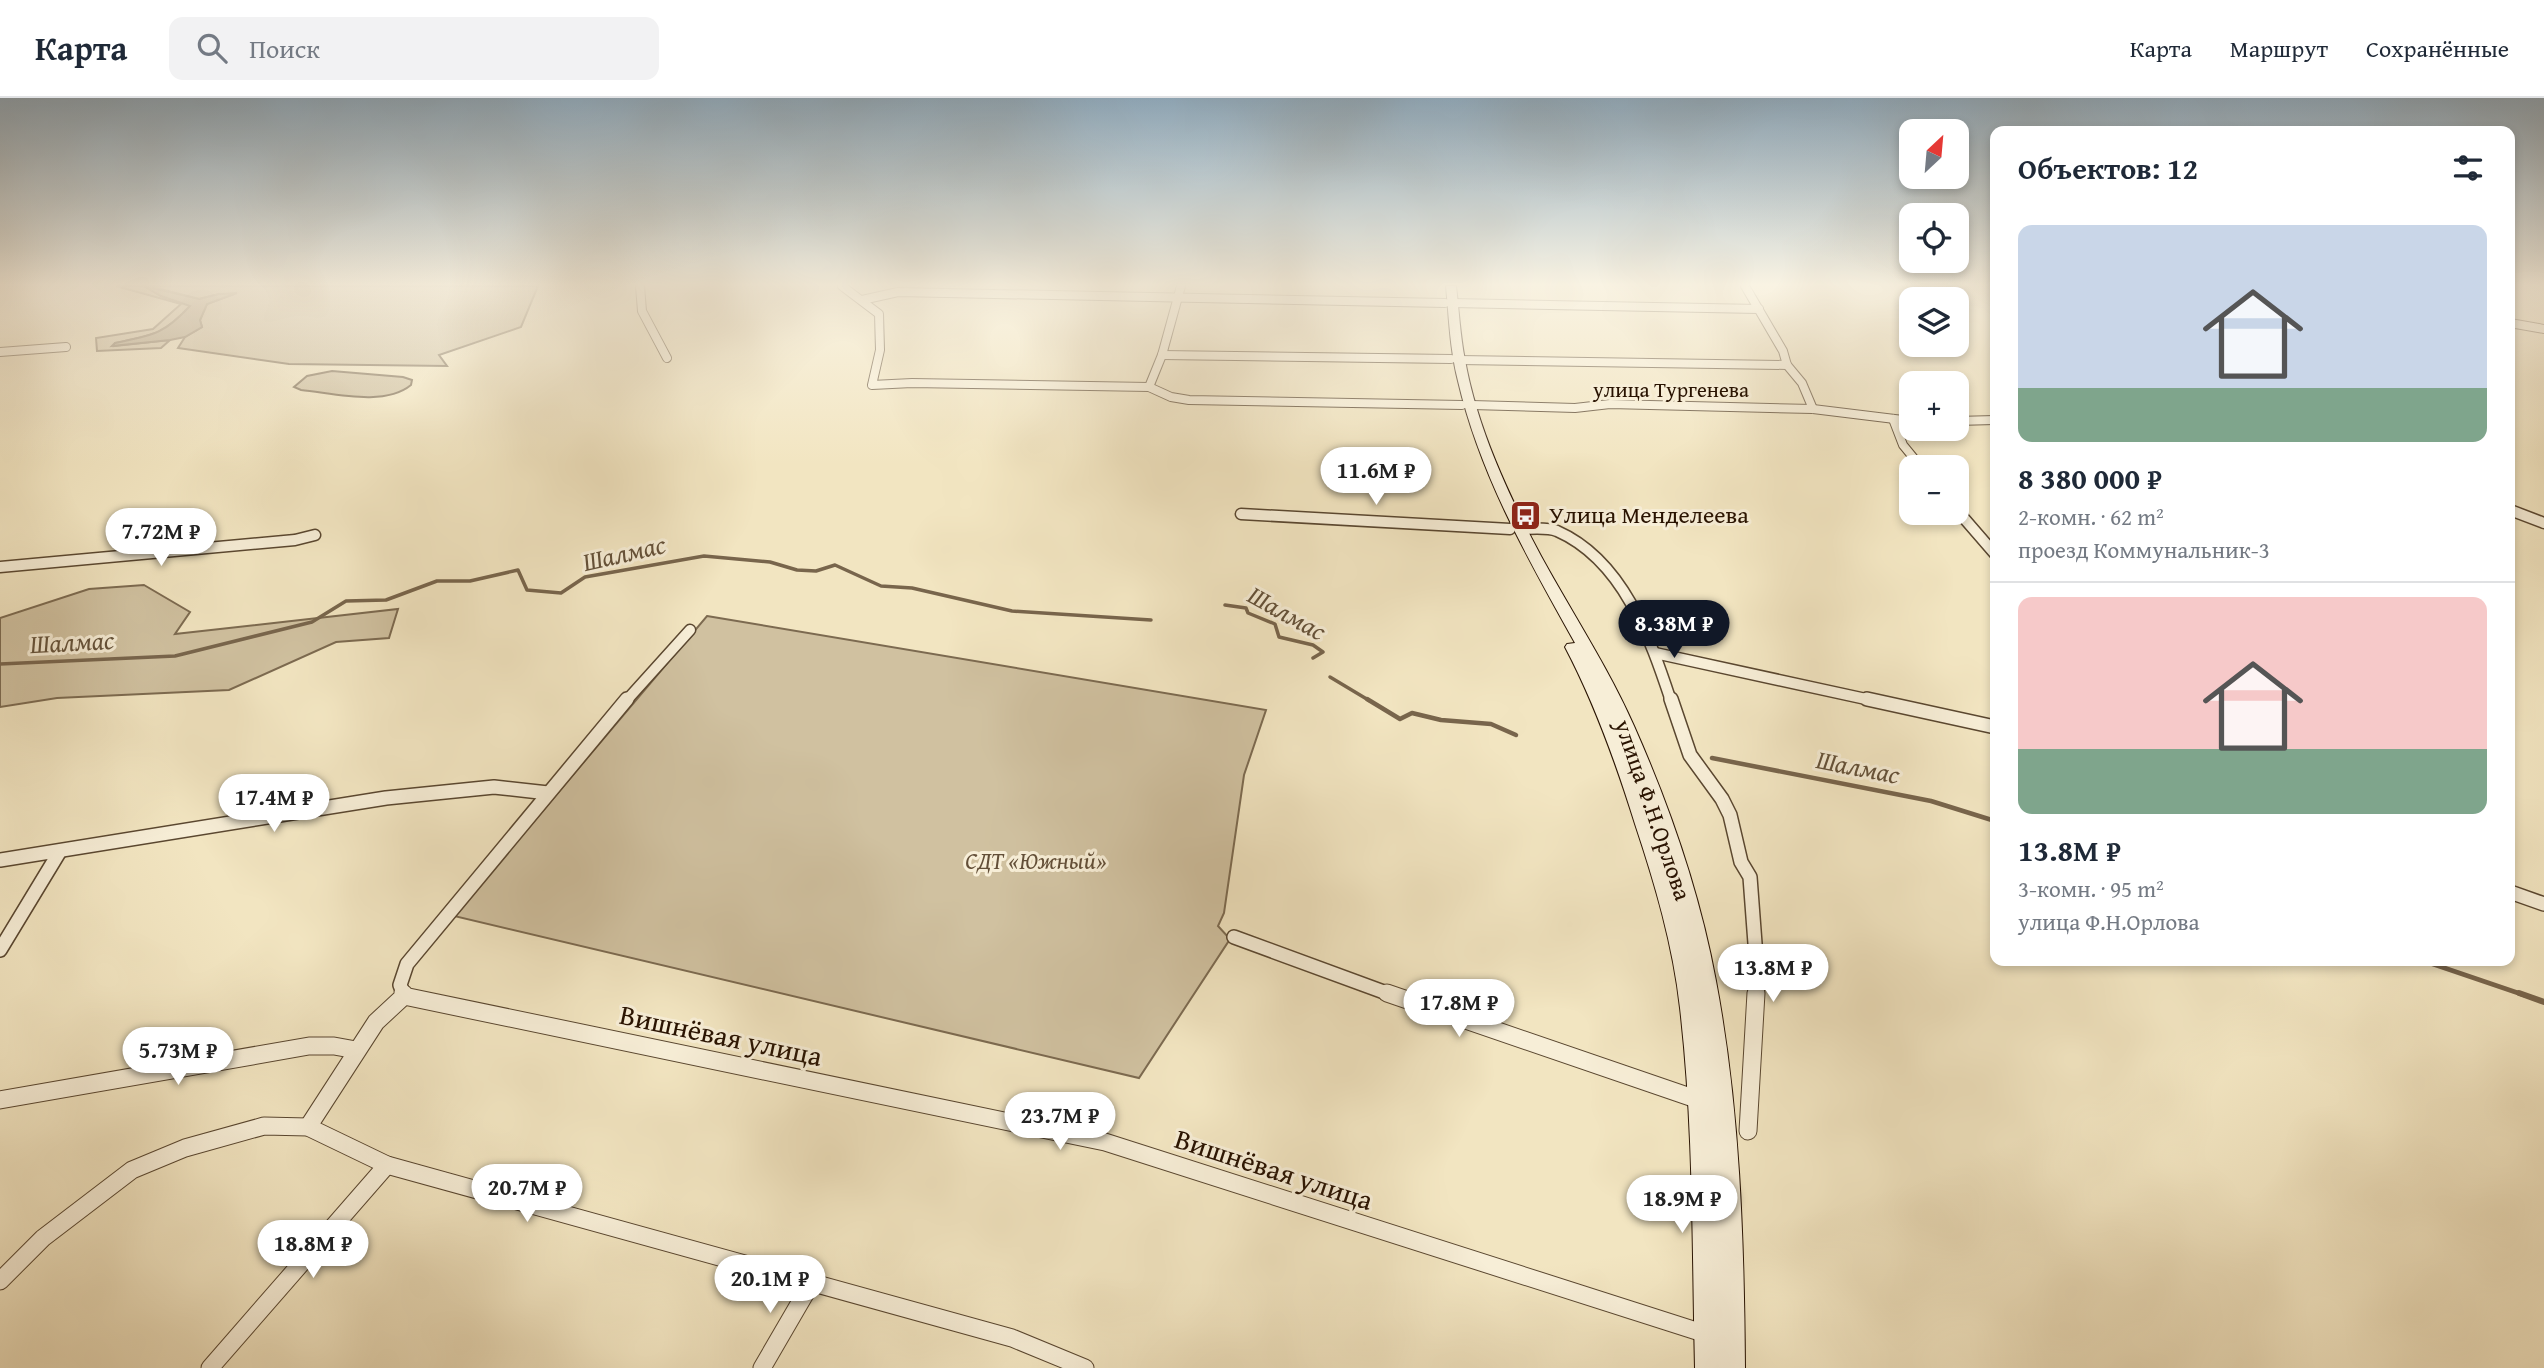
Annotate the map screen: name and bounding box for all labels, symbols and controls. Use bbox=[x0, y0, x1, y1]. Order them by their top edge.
search box bbox=[169, 17, 659, 80]
text: Карта bbox=[35, 24, 127, 72]
icon: search bbox=[193, 29, 231, 67]
text: Поиск bbox=[249, 29, 320, 68]
text: Карта bbox=[2130, 31, 2192, 66]
text: Маршрут bbox=[2230, 31, 2328, 66]
text: Сохранённые bbox=[2366, 31, 2509, 66]
north arrow bbox=[1899, 119, 1969, 189]
map controls bbox=[1899, 119, 1969, 525]
text: Объектов: 12 bbox=[2018, 146, 2198, 190]
icon: filters bbox=[2449, 149, 2487, 187]
button: locate bbox=[1899, 203, 1969, 273]
icon: home bbox=[2190, 271, 2316, 397]
button: layers bbox=[1899, 287, 1969, 357]
button: + bbox=[1899, 371, 1969, 441]
street label: улица Тургенева bbox=[1592, 374, 1749, 405]
pin: 11.6M ₽ bbox=[1311, 448, 1441, 507]
text: 11.6M ₽ bbox=[1336, 453, 1416, 486]
button: − bbox=[1899, 455, 1969, 525]
text: 8 380 000 ₽ bbox=[2018, 456, 2162, 500]
place label: Улица Менделеева bbox=[1549, 497, 1749, 532]
bus stop icon: Улица Менделеева bbox=[1509, 498, 1543, 532]
text: 2-комн. · 62 m² bbox=[2018, 500, 2164, 533]
pin: 7.72M ₽ bbox=[96, 508, 226, 568]
text: 7.72M ₽ bbox=[121, 514, 201, 547]
water label: Шалмас bbox=[578, 524, 670, 581]
text: проезд Коммунальник-3 bbox=[2018, 533, 2270, 566]
water label: Шалмас bbox=[1241, 575, 1334, 650]
pin: 8.38M ₽ bbox=[1609, 601, 1739, 660]
text: 8.38M ₽ bbox=[1634, 606, 1714, 639]
water label: Шалмас bbox=[29, 620, 116, 663]
icon: home bbox=[2190, 643, 2316, 769]
street label: улица Ф.Н.Орлова bbox=[1606, 714, 1701, 906]
water label: Шалмас bbox=[1813, 739, 1904, 794]
pin: 17.4M ₽ bbox=[209, 774, 339, 834]
text: 17.4M ₽ bbox=[234, 780, 314, 813]
text: 13.8M ₽ bbox=[2018, 828, 2121, 872]
park label: СДТ «Южный» bbox=[965, 843, 1107, 878]
text: 3-комн. · 95 m² bbox=[2018, 872, 2164, 905]
text: улица Ф.Н.Орлова bbox=[2018, 905, 2199, 938]
pin: 13.8M ₽ bbox=[1708, 944, 1838, 1004]
text: 13.8M ₽ bbox=[1733, 950, 1813, 983]
pin: 17.8M ₽ bbox=[1394, 979, 1524, 1039]
text: 17.8M ₽ bbox=[1419, 985, 1499, 1018]
street label: Вишнёвая улица bbox=[616, 993, 827, 1076]
pin: 5.73M ₽ bbox=[113, 1028, 243, 1087]
text: 5.73M ₽ bbox=[138, 1033, 218, 1066]
pin: 23.7M ₽ bbox=[995, 1093, 1125, 1152]
text: 23.7M ₽ bbox=[1020, 1098, 1100, 1131]
street label: Вишнёвая улица bbox=[1170, 1117, 1379, 1220]
pin: 20.7M ₽ bbox=[462, 1164, 592, 1224]
text: 20.7M ₽ bbox=[487, 1170, 567, 1203]
pin: 18.9M ₽ bbox=[1617, 1176, 1747, 1235]
text: 18.9M ₽ bbox=[1642, 1181, 1722, 1214]
pin: 18.8M ₽ bbox=[248, 1220, 378, 1280]
text: 18.8M ₽ bbox=[273, 1226, 353, 1259]
pin: 20.1M ₽ bbox=[705, 1256, 835, 1315]
text: 20.1M ₽ bbox=[730, 1261, 810, 1294]

